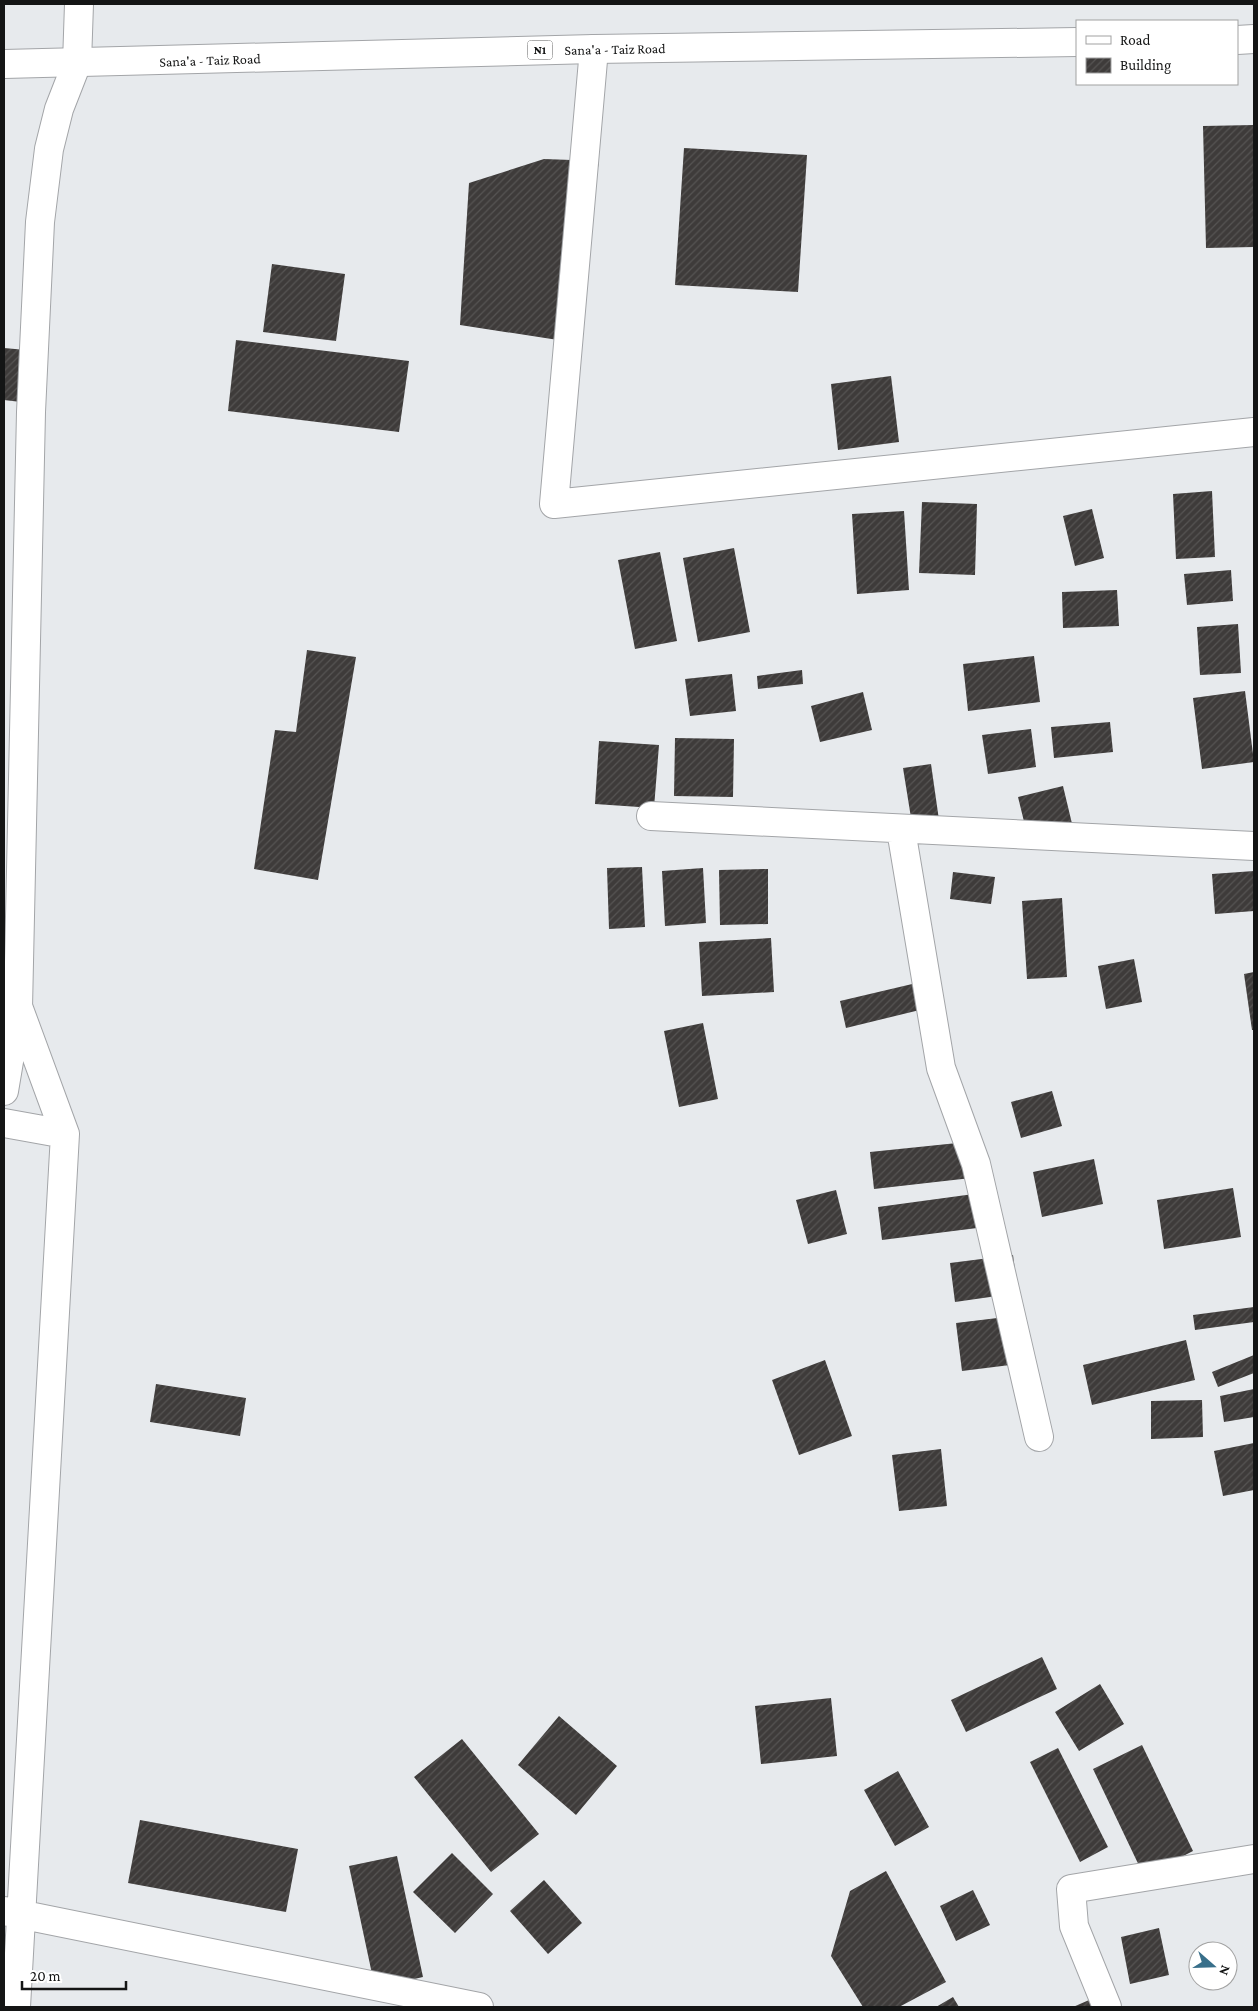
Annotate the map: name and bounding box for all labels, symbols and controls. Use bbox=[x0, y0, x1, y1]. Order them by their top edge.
legend bbox=[1076, 20, 1238, 85]
text: Road bbox=[1120, 32, 1151, 48]
road number: N1 bbox=[528, 40, 552, 60]
street label: Sana'a - Taiz Road bbox=[564, 40, 666, 58]
street label: Sana'a - Taiz Road bbox=[159, 50, 262, 70]
text: Building bbox=[1120, 57, 1171, 74]
north arrow bbox=[1188, 1941, 1238, 1991]
scale bar bbox=[22, 1958, 126, 1990]
text: N bbox=[1216, 1963, 1234, 1978]
text: 20 m bbox=[30, 1968, 61, 1984]

